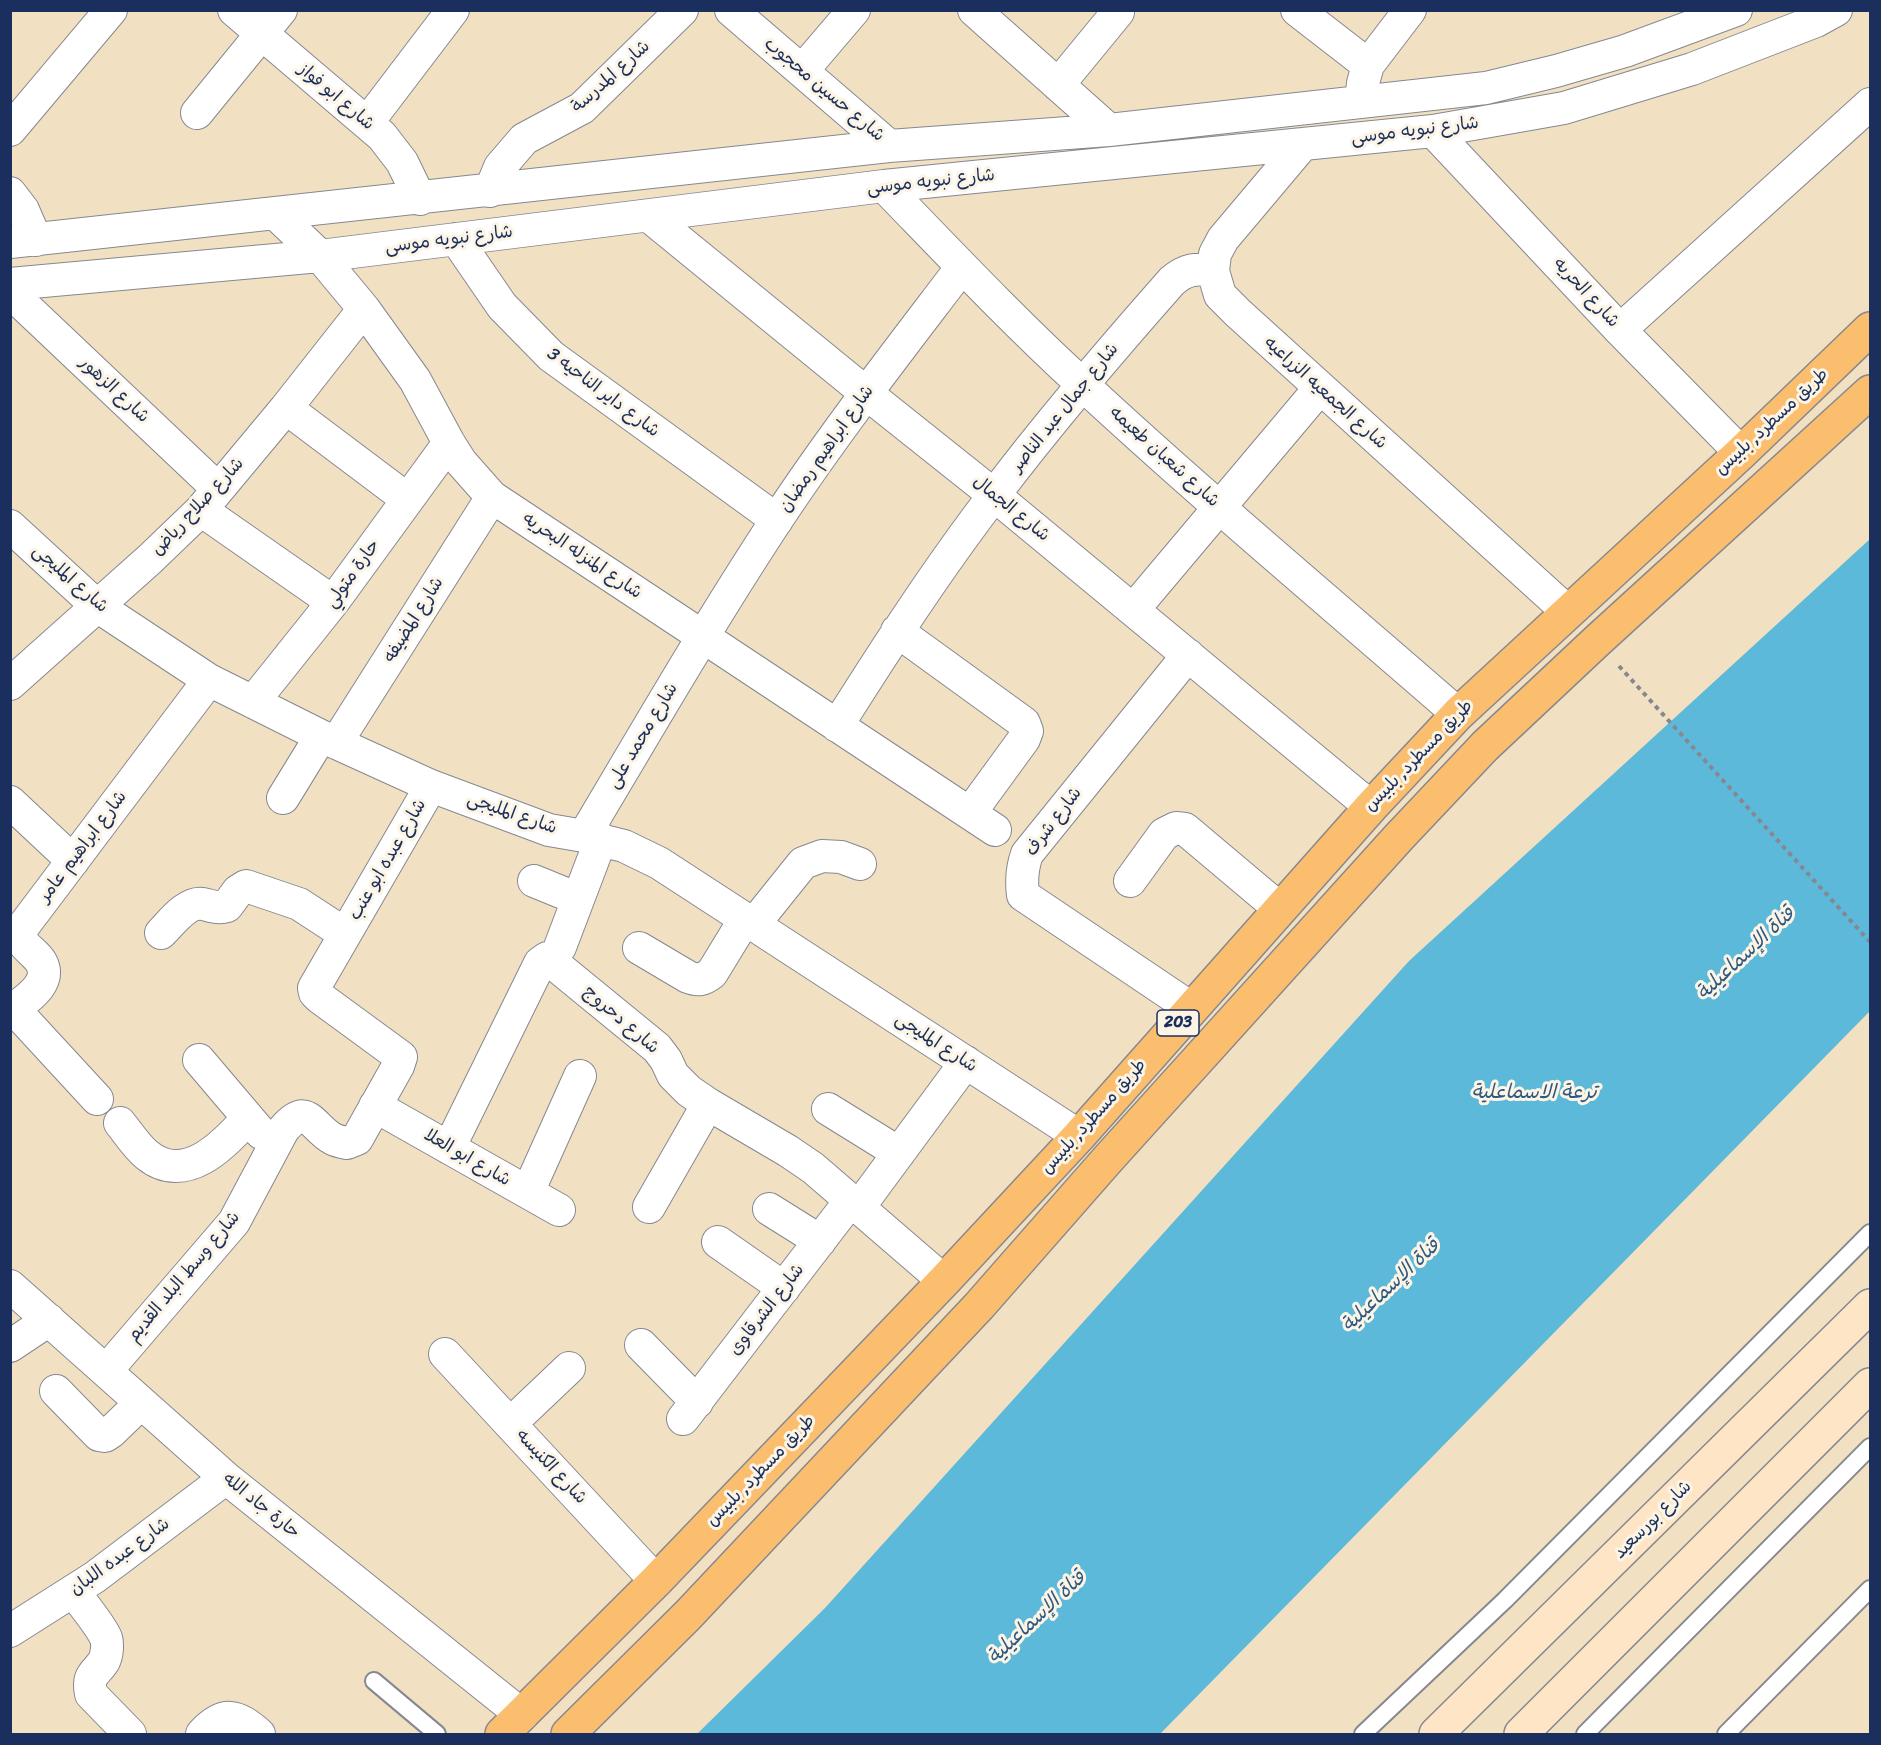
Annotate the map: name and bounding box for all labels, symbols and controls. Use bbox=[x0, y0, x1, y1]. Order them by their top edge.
street label: شارع حسين محجوب bbox=[759, 33, 889, 147]
street label: شارع المدرسة bbox=[567, 36, 655, 118]
street label: شارع ابو فواز bbox=[293, 59, 379, 135]
street label: شارع نبويه موسى bbox=[1350, 112, 1480, 150]
street label: شارع نبويه موسى bbox=[866, 165, 996, 199]
street label: شارع نبويه موسى bbox=[384, 221, 514, 259]
street label: شارع الحريه bbox=[1548, 254, 1624, 332]
street label: شارع الجمعيه الزراعيه bbox=[1259, 332, 1391, 454]
street label: شارع جمال عبد الناصر bbox=[1006, 339, 1124, 477]
street label: شارع داير الناحيه 3 bbox=[542, 344, 664, 442]
street label: شارع الزهور bbox=[74, 352, 154, 428]
street label: طريق مسطرد, بلبيس bbox=[1711, 364, 1833, 480]
street label: شارع ابراهيم رمضان bbox=[775, 381, 879, 517]
street label: شارع شعبان طعيمه bbox=[1104, 402, 1224, 512]
street label: شارع صلاح رياض bbox=[147, 453, 249, 561]
street label: شارع الجمال bbox=[968, 471, 1054, 547]
street label: شارع المنزله البحريه bbox=[518, 508, 646, 604]
street label: حارة متولي bbox=[321, 536, 385, 612]
street label: شارع المليجى bbox=[28, 540, 112, 618]
street label: شارع المضيفه bbox=[379, 573, 449, 667]
street label: شارع محمد على bbox=[603, 679, 683, 793]
street label: طريق مسطرد, بلبيس bbox=[1360, 696, 1478, 816]
street label: شارع شرف bbox=[1021, 783, 1087, 861]
street label: شارع ابراهيم عامر bbox=[34, 787, 132, 907]
street label: شارع المليجى bbox=[464, 789, 560, 839]
street label: شارع عبده ابو عنب bbox=[345, 796, 431, 924]
water label: قناة الإسماعيلية bbox=[1692, 902, 1800, 1006]
street label: شارع دحروج bbox=[579, 981, 663, 1059]
street label: شارع المليجى bbox=[891, 1009, 981, 1077]
road number: 203 bbox=[1157, 1010, 1199, 1036]
street label: طريق مسطرد, بلبيس bbox=[1037, 1055, 1151, 1179]
water label: ترعة الاسماعلية bbox=[1471, 1081, 1597, 1105]
street label: شارع ابو العلا bbox=[420, 1125, 514, 1191]
street label: شارع وسط البلد القديم bbox=[123, 1207, 245, 1347]
water label: قناة الإسماعيلية bbox=[1337, 1234, 1445, 1338]
street label: شارع الشرقاوى bbox=[725, 1260, 809, 1360]
street label: طريق مسطرد, بلبيس bbox=[702, 1411, 820, 1531]
street label: شارع الكنيسه bbox=[511, 1425, 591, 1509]
street label: حارة جاد الله bbox=[218, 1468, 304, 1544]
street label: شارع بورسعيد bbox=[1609, 1476, 1697, 1564]
street label: شارع عبده اللبان bbox=[66, 1513, 174, 1601]
water label: قناة الإسماعيلية bbox=[983, 1566, 1091, 1670]

